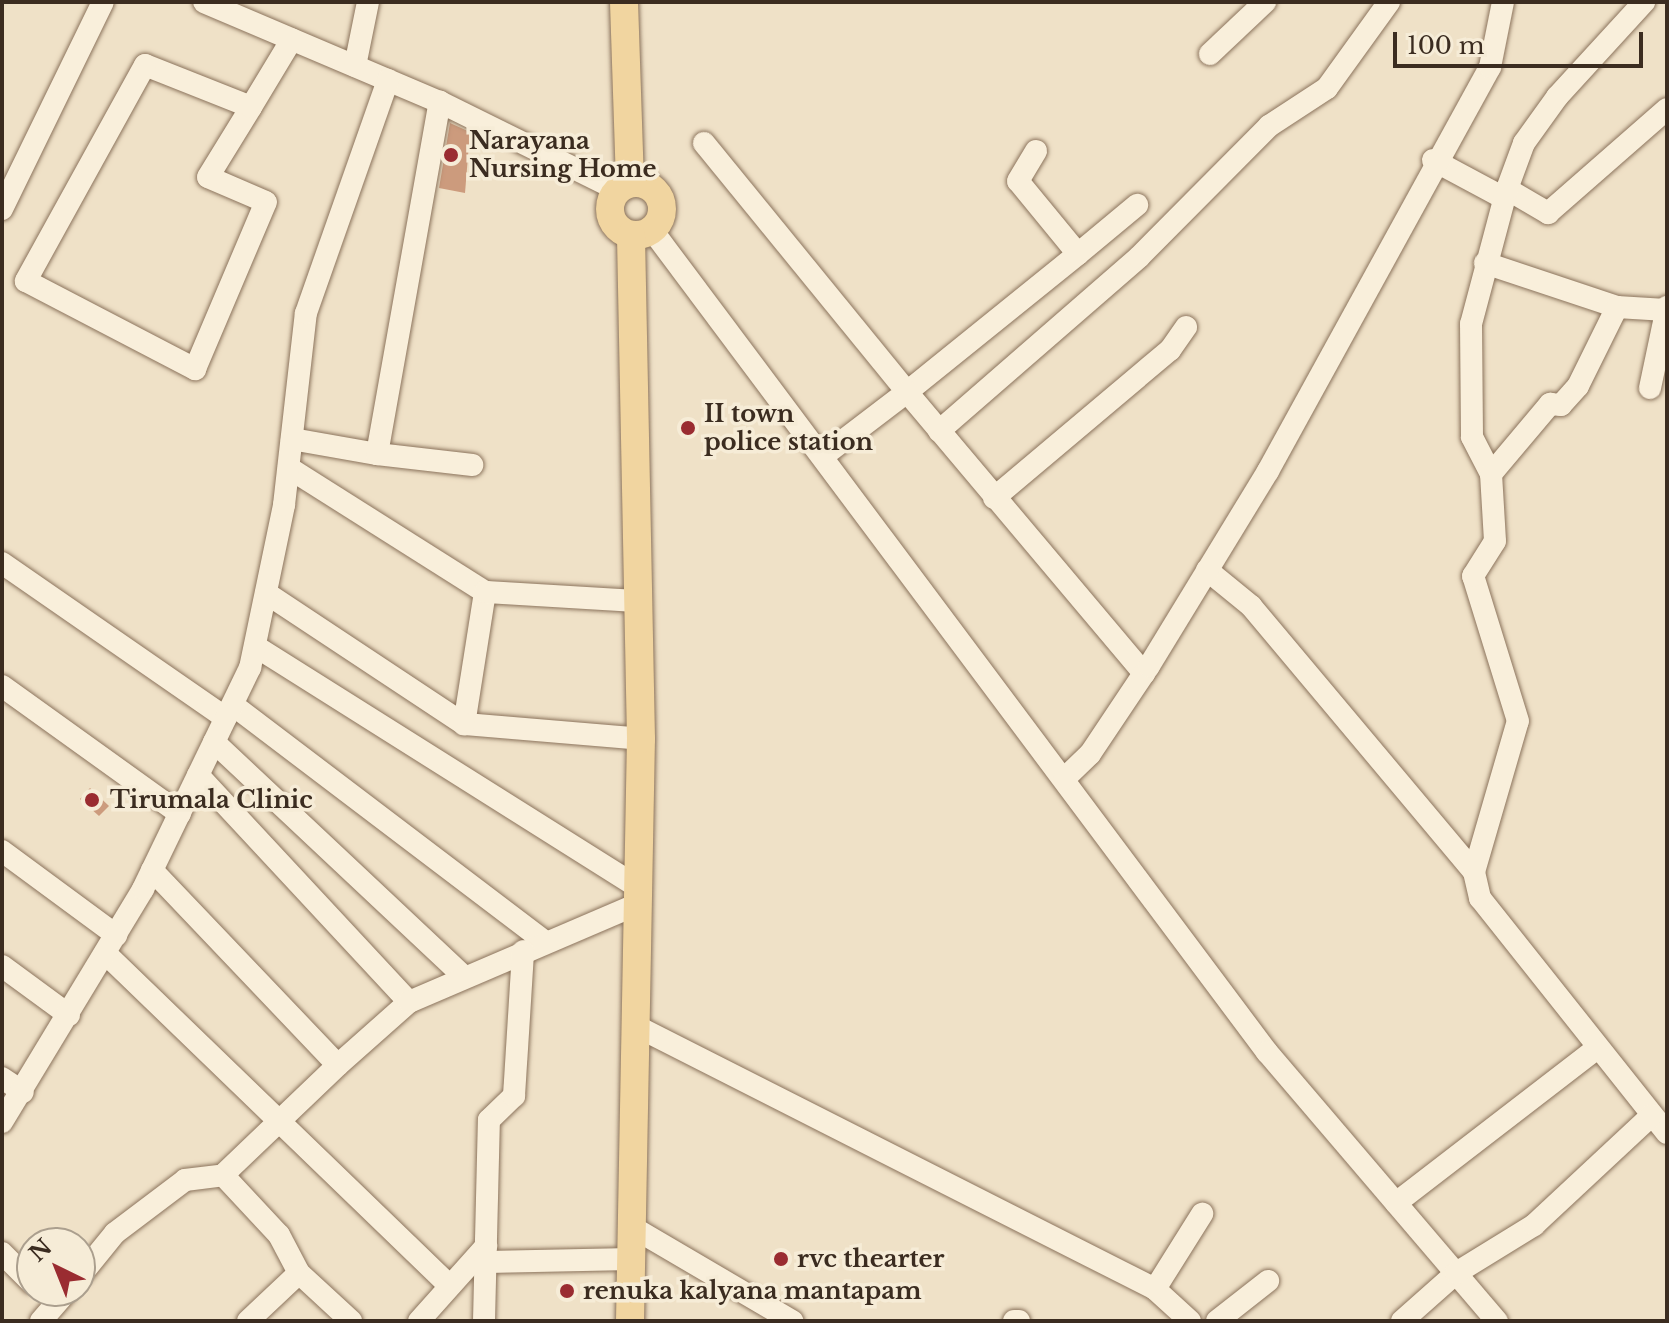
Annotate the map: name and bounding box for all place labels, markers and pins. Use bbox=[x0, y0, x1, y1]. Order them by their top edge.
place label: Narayana Nursing Home bbox=[469, 127, 657, 183]
marker: Narayana Nursing Home bbox=[440, 144, 462, 166]
place label: II town police station bbox=[704, 400, 873, 456]
marker: II town police station bbox=[679, 419, 697, 437]
place label: Tirumala Clinic bbox=[110, 786, 313, 814]
marker: Tirumala Clinic bbox=[81, 789, 103, 811]
place label: rvc thearter bbox=[797, 1245, 945, 1273]
marker: rvc thearter bbox=[772, 1250, 790, 1268]
place label: renuka kalyana mantapam bbox=[583, 1277, 922, 1305]
marker: renuka kalyana mantapam bbox=[558, 1282, 576, 1300]

